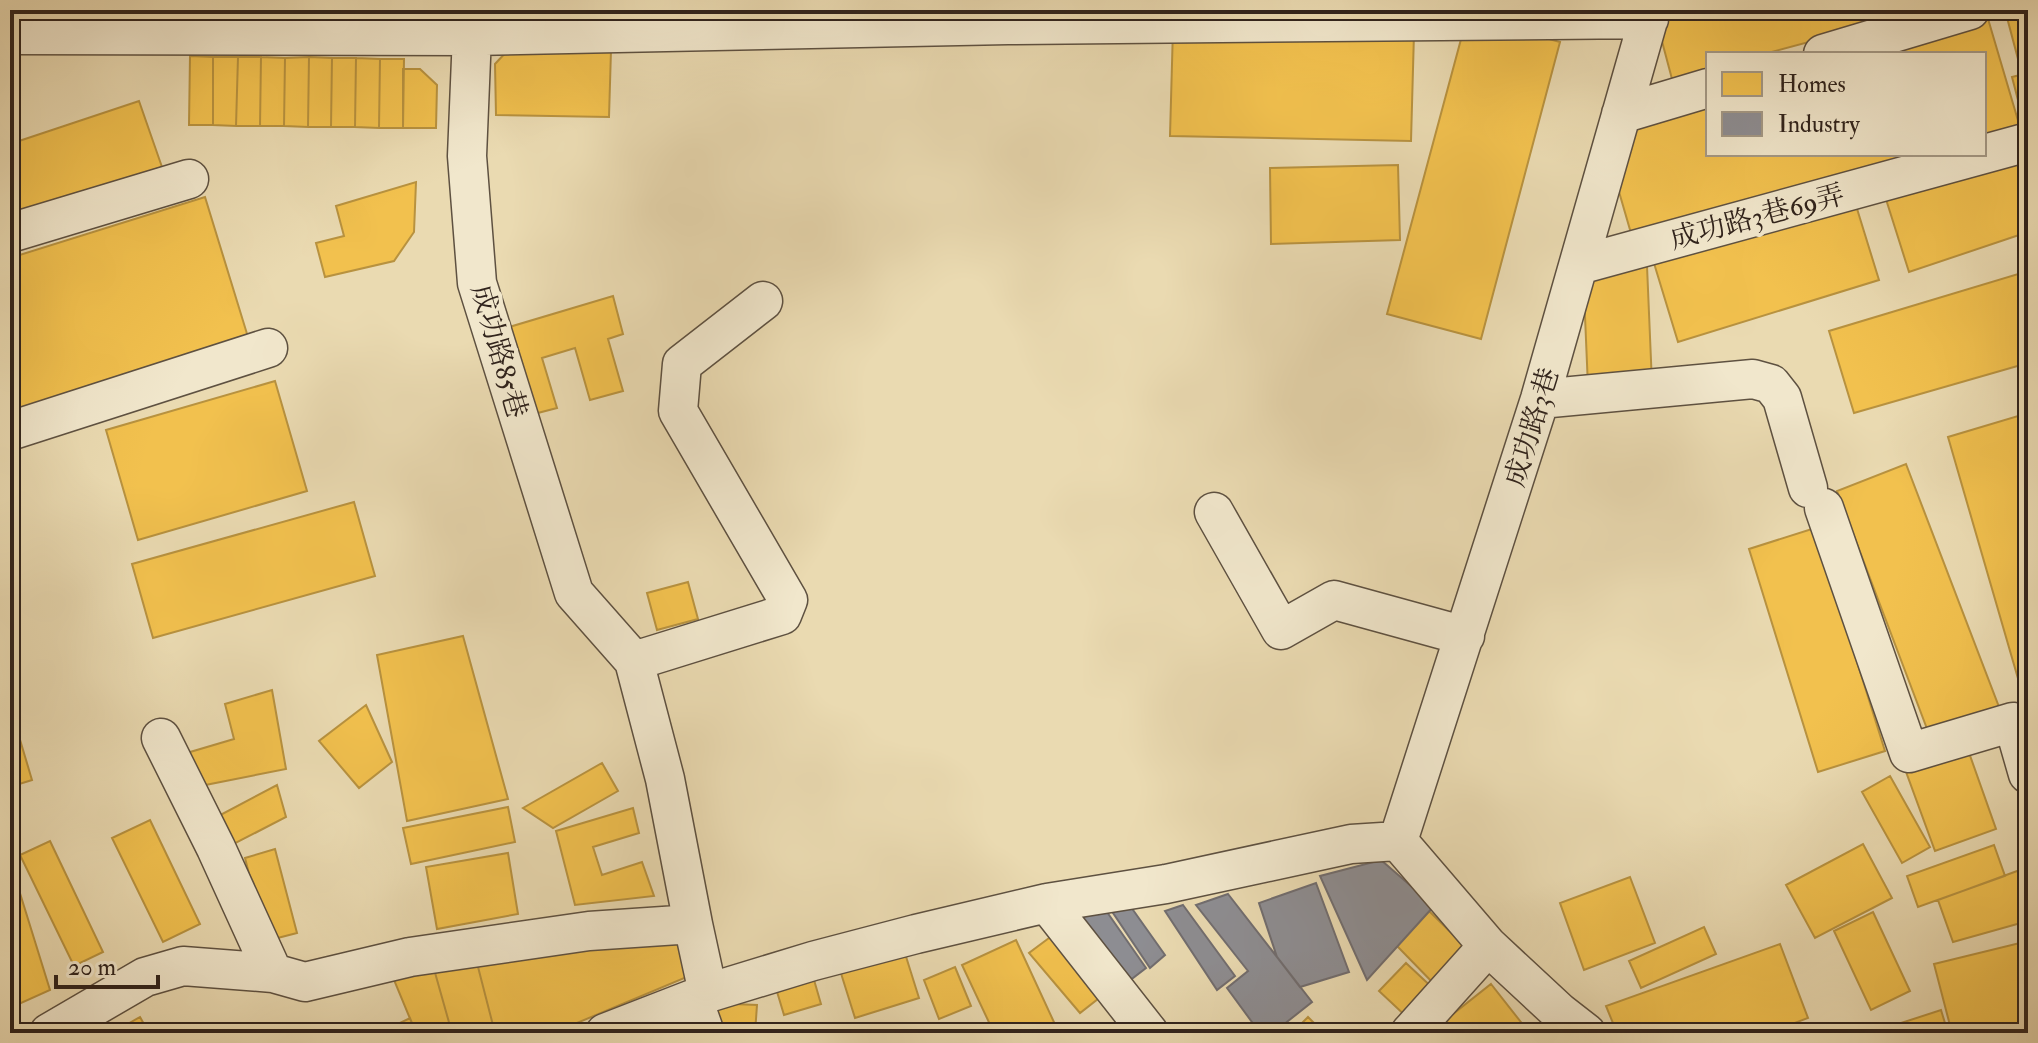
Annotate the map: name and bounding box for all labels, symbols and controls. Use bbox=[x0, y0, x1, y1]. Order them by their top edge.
legend bbox=[1706, 52, 1986, 156]
text: Homes bbox=[1778, 69, 1846, 100]
text: Industry bbox=[1778, 109, 1860, 140]
street label: 成功路3巷69弄 bbox=[1666, 177, 1848, 258]
street label: 成功路85巷 bbox=[463, 281, 534, 422]
street label: 成功路3巷 bbox=[1498, 364, 1567, 491]
scale bar bbox=[56, 939, 158, 989]
text: 20 m bbox=[68, 952, 117, 983]

